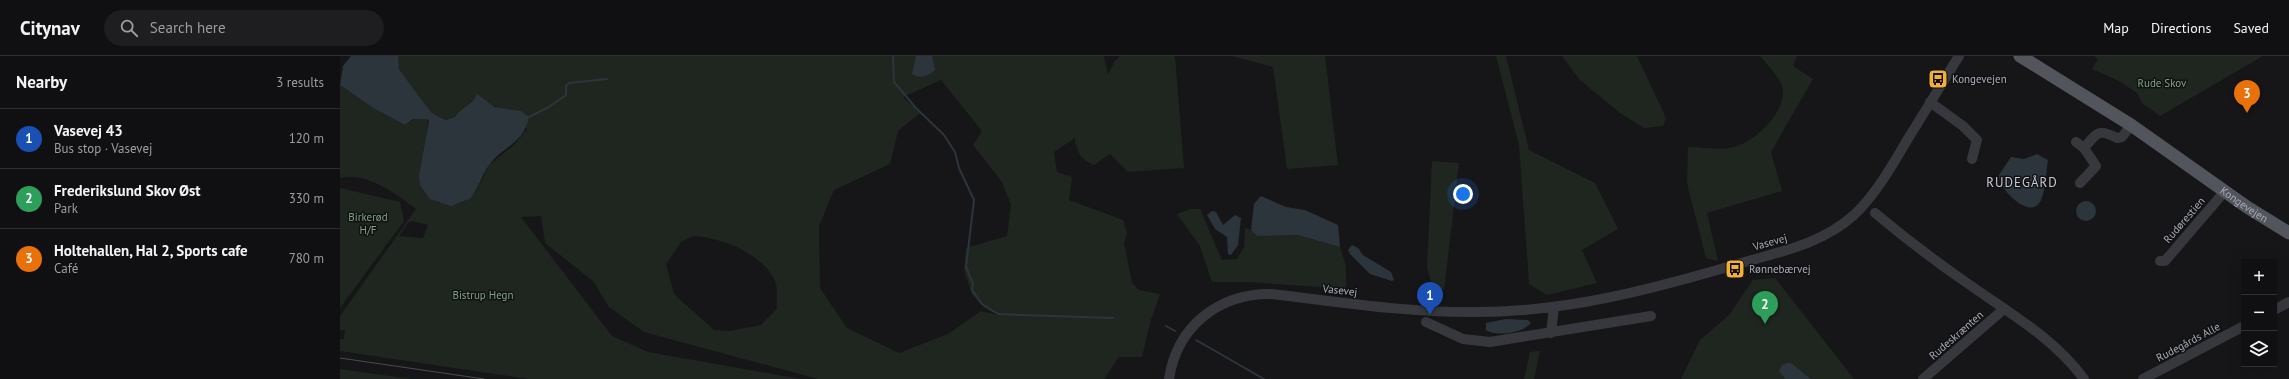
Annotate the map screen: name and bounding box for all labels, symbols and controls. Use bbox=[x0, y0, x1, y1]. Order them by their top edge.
search box bbox=[104, 10, 384, 46]
text: Citynav bbox=[20, 16, 80, 40]
icon: search bbox=[118, 17, 140, 39]
text: Search here bbox=[150, 18, 226, 37]
text: Map bbox=[2103, 19, 2129, 37]
text: Directions bbox=[2151, 19, 2211, 37]
text: Saved bbox=[2233, 19, 2269, 37]
bus stop icon: Kongevejen bbox=[1927, 68, 1949, 90]
text: Nearby bbox=[16, 71, 67, 93]
place label: Kongevejen bbox=[1952, 72, 2007, 86]
text: 3 results bbox=[276, 74, 324, 91]
park label: Rude Skov bbox=[2138, 76, 2187, 90]
pin: 3 bbox=[2234, 80, 2260, 113]
text: Vasevej 43 bbox=[54, 121, 123, 140]
text: 1 bbox=[25, 130, 33, 147]
text: 120 m bbox=[289, 130, 324, 147]
text: Bus stop · Vasevej bbox=[54, 140, 152, 157]
district label: RUDEGÅRD bbox=[1986, 174, 2058, 191]
text: Frederikslund Skov Øst bbox=[54, 181, 201, 200]
street label: Kongevejen bbox=[2218, 183, 2271, 225]
your location bbox=[1453, 184, 1473, 204]
text: 2 bbox=[25, 190, 33, 207]
text: 330 m bbox=[289, 190, 324, 207]
street label: Rudørestien bbox=[2160, 194, 2208, 246]
text: Park bbox=[54, 200, 78, 217]
park label: Birkerød H/F bbox=[348, 210, 388, 237]
street label: Vasevej bbox=[1750, 230, 1789, 254]
text: Holtehallen, Hal 2, Sports cafe bbox=[54, 241, 248, 260]
text: 3 bbox=[25, 250, 33, 267]
text: 780 m bbox=[289, 250, 324, 267]
bus stop icon: Rønnebærvej bbox=[1724, 258, 1746, 280]
map controls bbox=[2241, 259, 2277, 367]
button: + bbox=[2241, 259, 2277, 295]
text: Café bbox=[54, 260, 78, 277]
place label: Rønnebærvej bbox=[1749, 262, 1811, 276]
street label: Vasevej bbox=[1321, 281, 1358, 299]
pin: 1 bbox=[1417, 282, 1443, 315]
park label: Bistrup Hegn bbox=[452, 288, 514, 302]
pin: 2 bbox=[1752, 291, 1778, 324]
button: − bbox=[2241, 295, 2277, 331]
street label: Rudeskrænten bbox=[1926, 308, 1986, 362]
street label: Rudegårds Alle bbox=[2154, 319, 2223, 365]
button: layers bbox=[2241, 331, 2277, 367]

